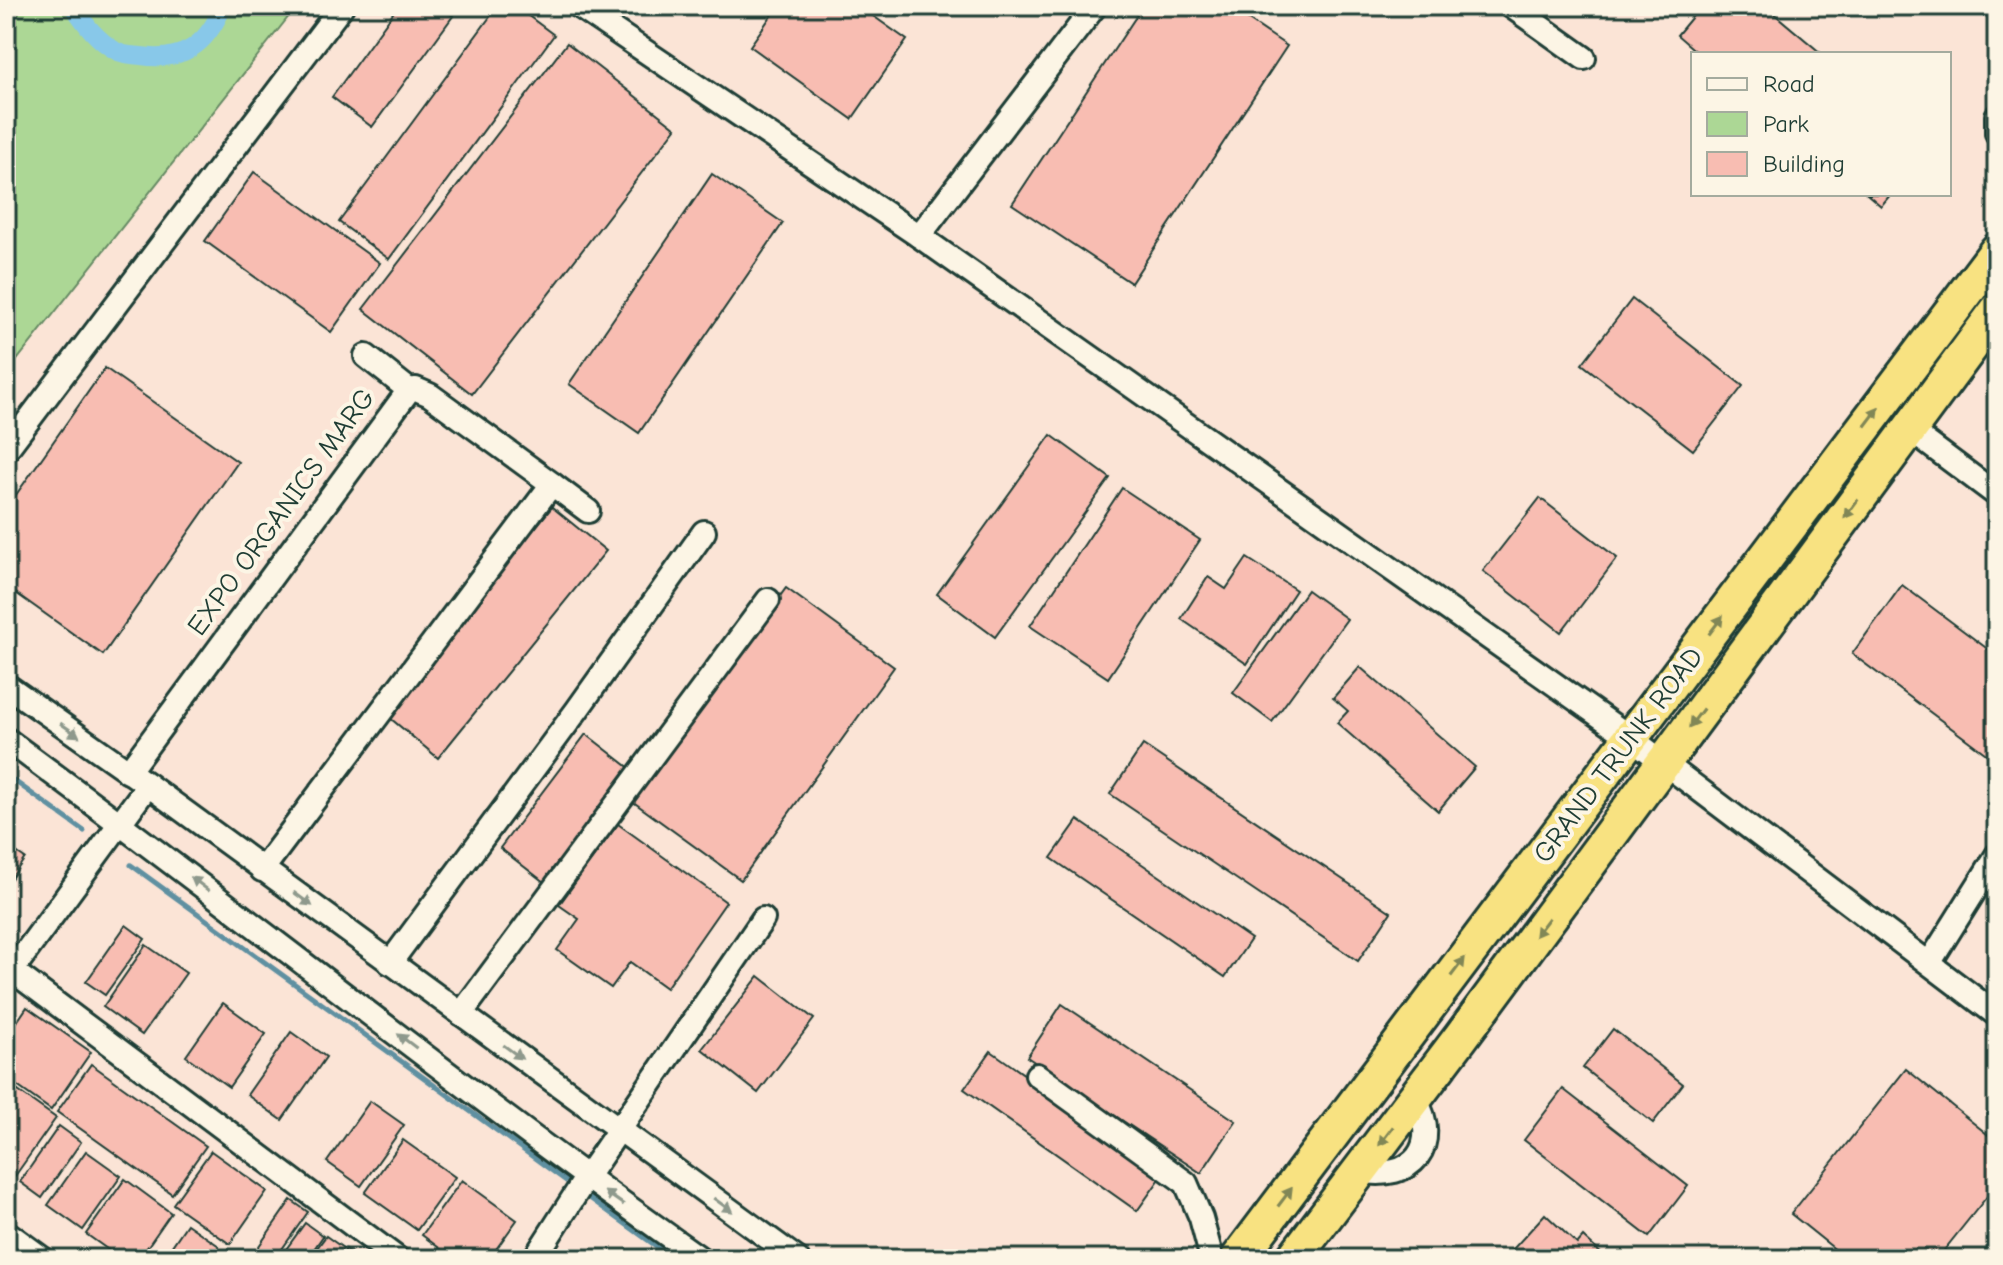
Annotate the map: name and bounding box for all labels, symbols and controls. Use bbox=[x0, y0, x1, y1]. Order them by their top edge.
legend bbox=[1691, 52, 1951, 196]
text: Road bbox=[1763, 70, 1815, 98]
text: Park bbox=[1763, 110, 1809, 138]
text: Building bbox=[1763, 150, 1845, 178]
street label: EXPO ORGANICS MARG bbox=[181, 382, 381, 642]
one-way arrow bbox=[1864, 407, 1880, 427]
one-way arrow bbox=[1843, 499, 1859, 519]
one-way arrow bbox=[1707, 614, 1723, 635]
street label: GRAND TRUNK ROAD bbox=[1527, 641, 1709, 869]
one-way arrow bbox=[1688, 707, 1704, 729]
one-way arrow bbox=[59, 722, 80, 737]
one-way arrow bbox=[190, 876, 210, 892]
one-way arrow bbox=[292, 891, 313, 907]
one-way arrow bbox=[1534, 917, 1550, 938]
one-way arrow bbox=[1450, 956, 1466, 977]
one-way arrow bbox=[397, 1034, 417, 1050]
one-way arrow bbox=[503, 1044, 524, 1059]
one-way arrow bbox=[1379, 1126, 1395, 1146]
one-way arrow bbox=[1277, 1187, 1293, 1207]
one-way arrow bbox=[604, 1191, 625, 1206]
one-way arrow bbox=[713, 1197, 734, 1212]

